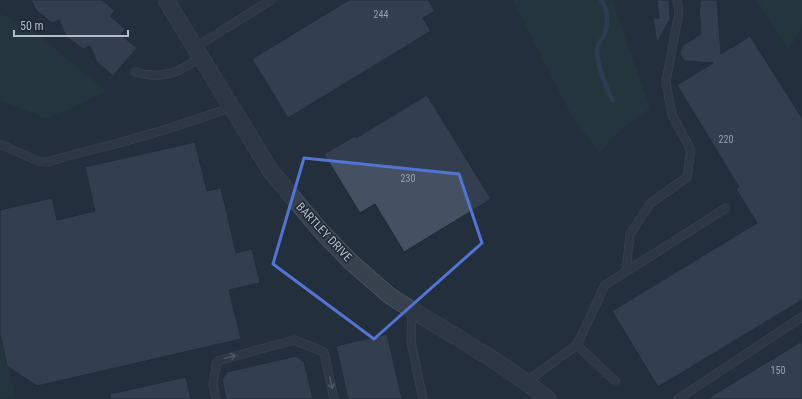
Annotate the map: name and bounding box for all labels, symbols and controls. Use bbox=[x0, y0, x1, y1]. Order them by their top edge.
house number: 244 bbox=[374, 9, 388, 20]
scale bar bbox=[14, 12, 128, 38]
text: 50 m bbox=[20, 19, 44, 33]
house number: 220 bbox=[719, 134, 733, 145]
house number: 230 bbox=[401, 173, 415, 184]
street label: BARTLEY DRIVE bbox=[293, 200, 355, 264]
one-way arrow bbox=[223, 353, 236, 360]
house number: 150 bbox=[771, 365, 785, 376]
one-way arrow bbox=[327, 376, 335, 389]

